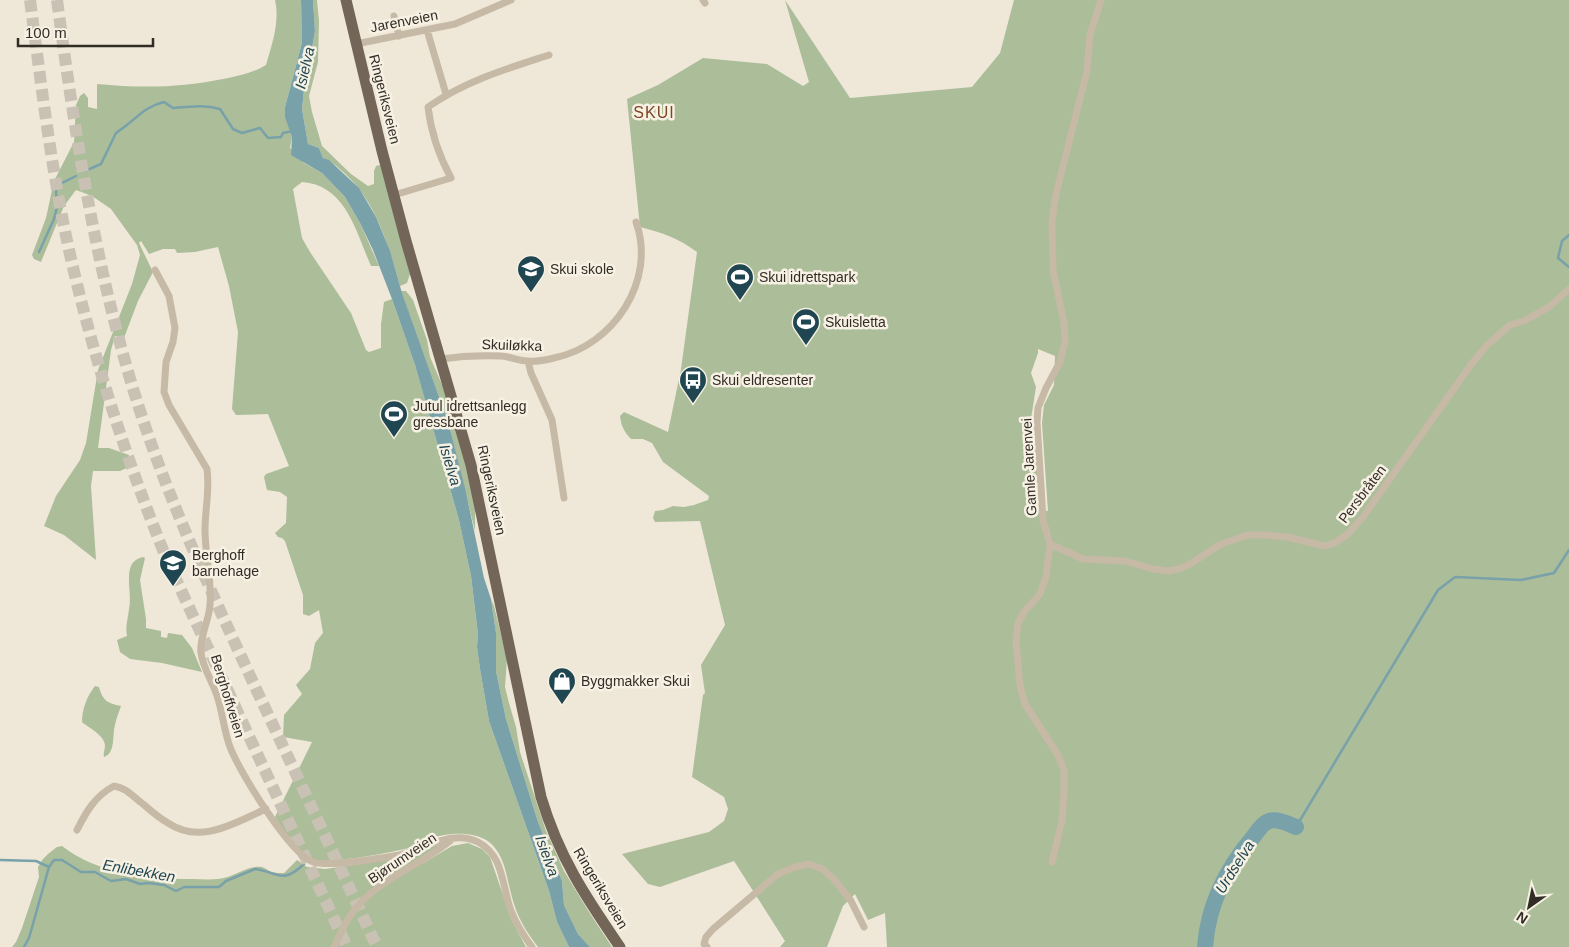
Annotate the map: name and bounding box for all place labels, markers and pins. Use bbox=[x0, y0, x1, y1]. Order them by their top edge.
school or university icon: Skui skole bbox=[516, 254, 546, 293]
place label: Skui skole bbox=[550, 261, 614, 277]
sports icon: Skui idrettspark bbox=[725, 262, 755, 301]
place label: Skui idrettspark bbox=[759, 269, 856, 285]
sports icon: Skuisletta bbox=[791, 307, 821, 346]
place label: Skuisletta bbox=[825, 314, 886, 330]
bus stop icon: Skui eldresenter bbox=[678, 365, 708, 404]
place label: Skui eldresenter bbox=[712, 372, 814, 388]
place label: Jutul idrettsanlegg gressbane bbox=[413, 398, 527, 430]
sports icon: Jutul idrettsanlegg gressbane bbox=[379, 399, 409, 438]
place label: Berghoff barnehage bbox=[192, 547, 259, 579]
school or university icon: Berghoff barnehage bbox=[158, 548, 188, 587]
shop icon: Byggmakker Skui bbox=[547, 666, 577, 705]
place label: Byggmakker Skui bbox=[581, 673, 690, 689]

